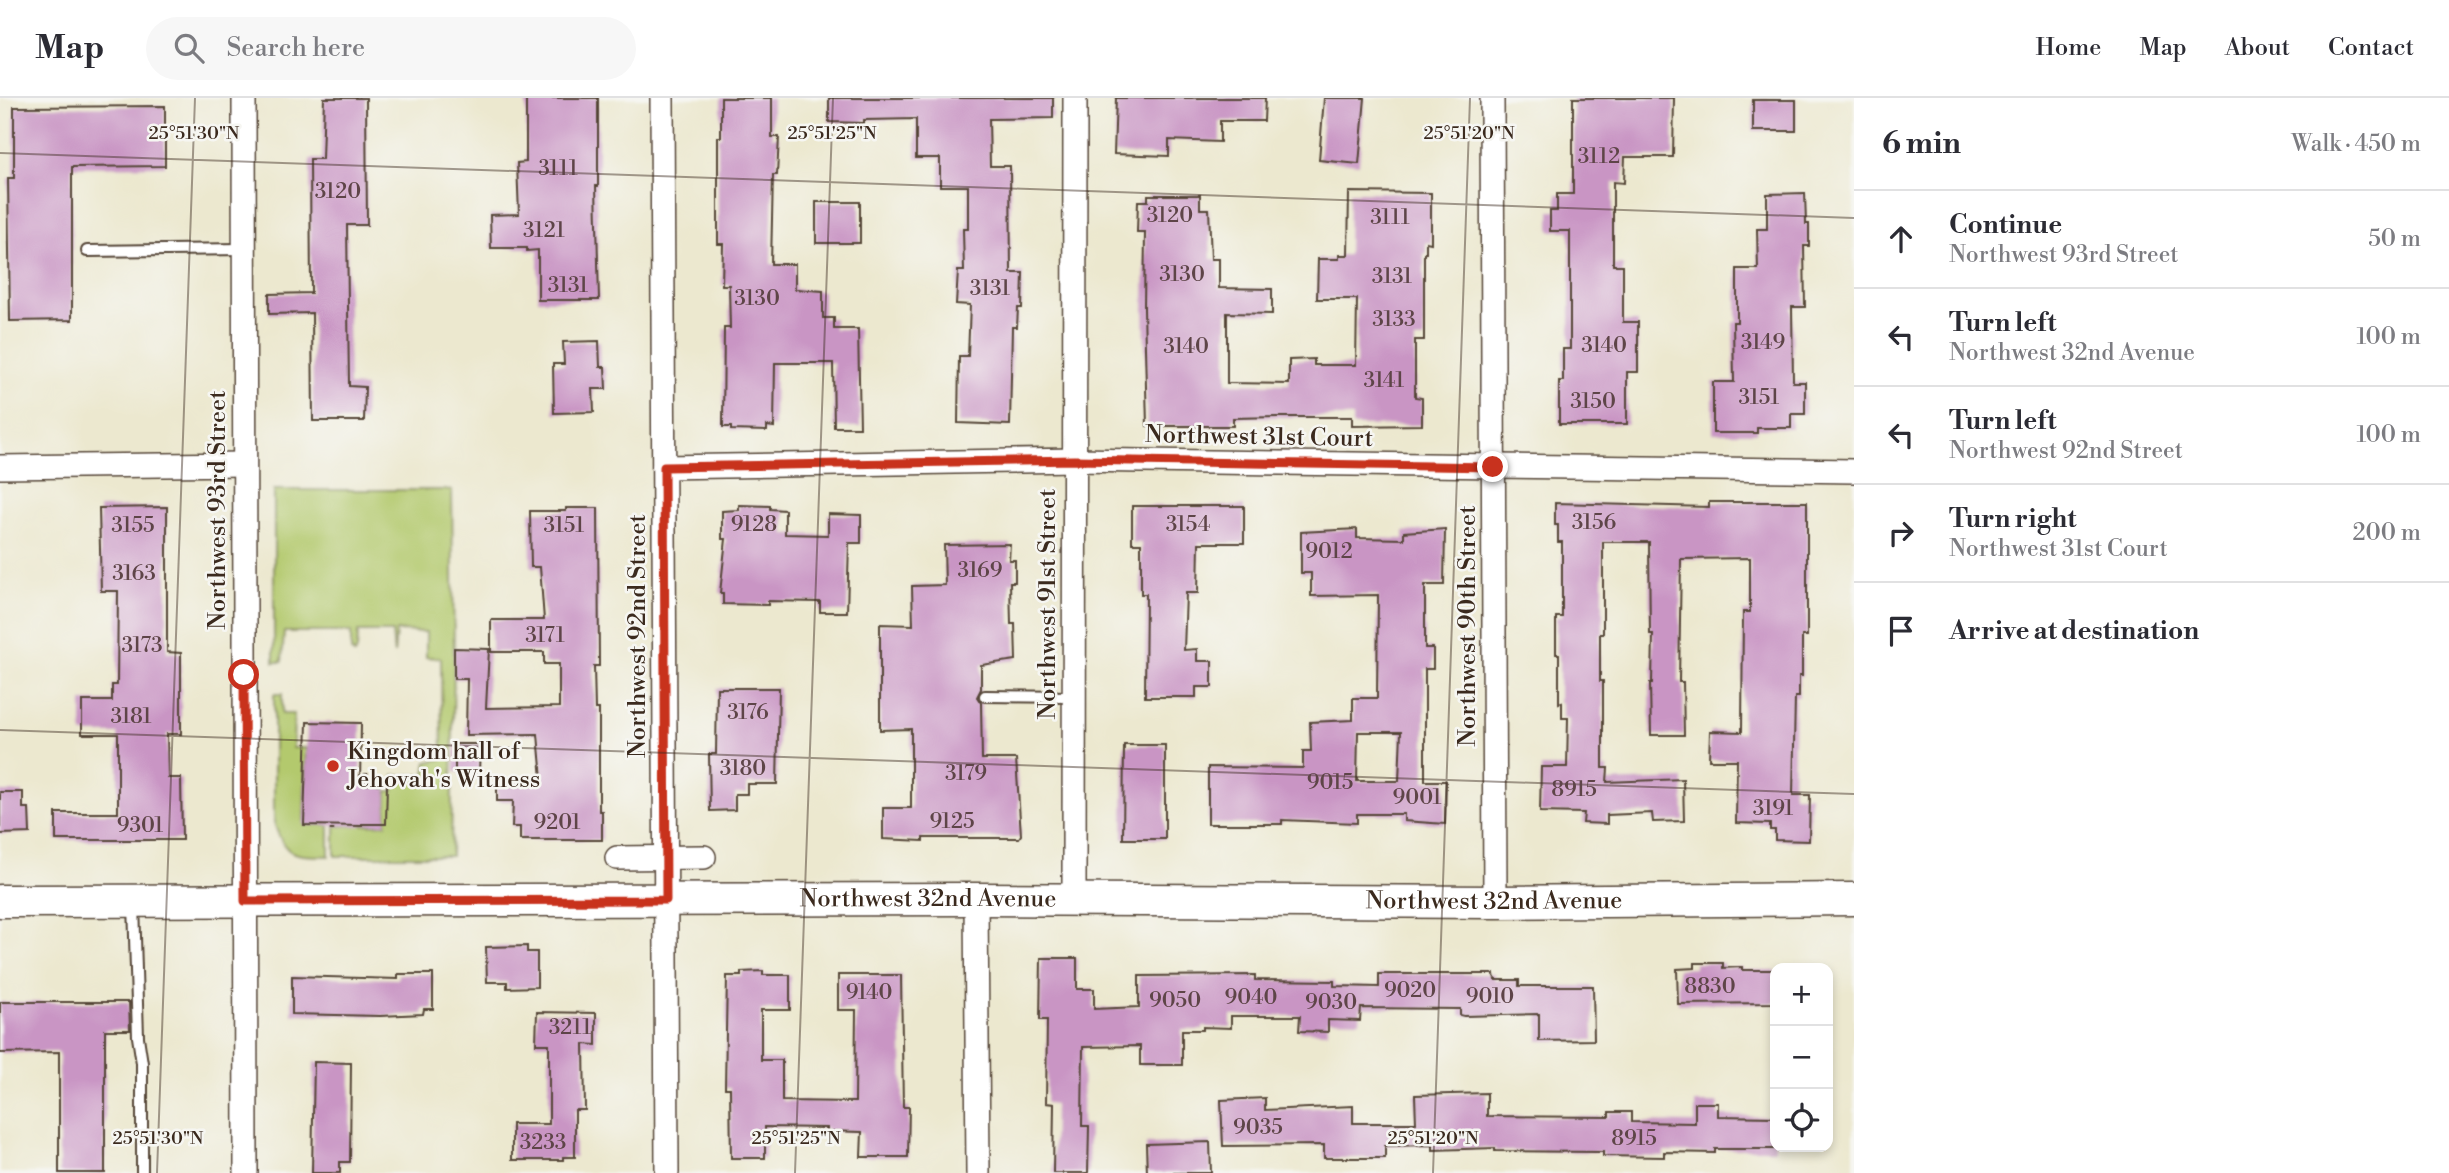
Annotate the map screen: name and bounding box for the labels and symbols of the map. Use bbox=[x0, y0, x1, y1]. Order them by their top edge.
text: 25°51'30"N bbox=[149, 122, 240, 145]
text: 25°51'25"N bbox=[787, 122, 877, 145]
text: 25°51'20"N bbox=[1423, 122, 1515, 145]
house number: 3112 bbox=[1578, 144, 1620, 170]
house number: 3111 bbox=[538, 156, 578, 182]
house number: 3120 bbox=[315, 179, 361, 205]
house number: 3120 bbox=[1147, 203, 1193, 229]
house number: 3111 bbox=[1370, 205, 1410, 231]
house number: 3121 bbox=[523, 218, 565, 244]
house number: 3130 bbox=[1159, 262, 1205, 288]
house number: 3131 bbox=[1372, 264, 1412, 290]
house number: 3131 bbox=[548, 273, 588, 299]
house number: 3131 bbox=[970, 276, 1010, 302]
house number: 3130 bbox=[734, 286, 780, 312]
house number: 3133 bbox=[1372, 307, 1416, 333]
house number: 3149 bbox=[1741, 330, 1785, 356]
house number: 3140 bbox=[1581, 333, 1627, 359]
house number: 3140 bbox=[1163, 334, 1209, 360]
house number: 3141 bbox=[1364, 368, 1404, 394]
house number: 3151 bbox=[1739, 385, 1779, 411]
house number: 3150 bbox=[1570, 389, 1616, 415]
street label: Northwest 93rd Street bbox=[203, 390, 233, 630]
street label: Northwest 31st Court bbox=[1145, 420, 1374, 454]
route end bbox=[1477, 451, 1508, 482]
street label: Northwest 91st Street bbox=[1033, 488, 1063, 720]
street label: Northwest 90th Street bbox=[1453, 505, 1483, 747]
house number: 3156 bbox=[1572, 510, 1616, 536]
house number: 9128 bbox=[731, 512, 777, 538]
house number: 3154 bbox=[1166, 512, 1210, 538]
house number: 3155 bbox=[111, 513, 155, 539]
house number: 3151 bbox=[544, 513, 584, 539]
street label: Northwest 92nd Street bbox=[623, 513, 653, 758]
house number: 9012 bbox=[1305, 539, 1353, 565]
house number: 3169 bbox=[958, 558, 1002, 584]
house number: 3163 bbox=[112, 561, 156, 587]
house number: 3171 bbox=[525, 623, 565, 649]
house number: 3173 bbox=[121, 633, 163, 659]
route start bbox=[228, 659, 259, 690]
house number: 3176 bbox=[727, 700, 769, 726]
house number: 3181 bbox=[110, 704, 152, 730]
place label: Kingdom hall of Jehovah's Witness bbox=[346, 737, 540, 795]
house number: 3180 bbox=[720, 756, 766, 782]
marker: Kingdom hall of Jehovah's Witness bbox=[325, 758, 341, 774]
house number: 3179 bbox=[945, 761, 987, 787]
house number: 9015 bbox=[1307, 770, 1353, 796]
house number: 8915 bbox=[1551, 777, 1597, 803]
house number: 9001 bbox=[1393, 785, 1441, 811]
house number: 3191 bbox=[1753, 796, 1793, 822]
house number: 9125 bbox=[929, 809, 975, 835]
house number: 9201 bbox=[534, 810, 581, 836]
house number: 9301 bbox=[117, 813, 163, 839]
street label: Northwest 32nd Avenue bbox=[800, 884, 1056, 914]
street label: Northwest 32nd Avenue bbox=[1366, 886, 1623, 917]
house number: 8830 bbox=[1684, 974, 1736, 1000]
house number: 9020 bbox=[1384, 978, 1436, 1004]
house number: 9140 bbox=[846, 980, 892, 1006]
house number: 9010 bbox=[1466, 984, 1514, 1010]
house number: 9040 bbox=[1224, 985, 1278, 1011]
house number: 9050 bbox=[1149, 988, 1201, 1014]
house number: 9030 bbox=[1305, 990, 1357, 1016]
house number: 3211 bbox=[549, 1015, 591, 1041]
house number: 9035 bbox=[1233, 1115, 1283, 1141]
house number: 8915 bbox=[1611, 1126, 1657, 1152]
text: 25°51'30"N bbox=[113, 1127, 204, 1150]
text: 25°51'25"N bbox=[751, 1127, 841, 1150]
text: 25°51'20"N bbox=[1387, 1127, 1479, 1150]
house number: 3233 bbox=[520, 1130, 566, 1156]

